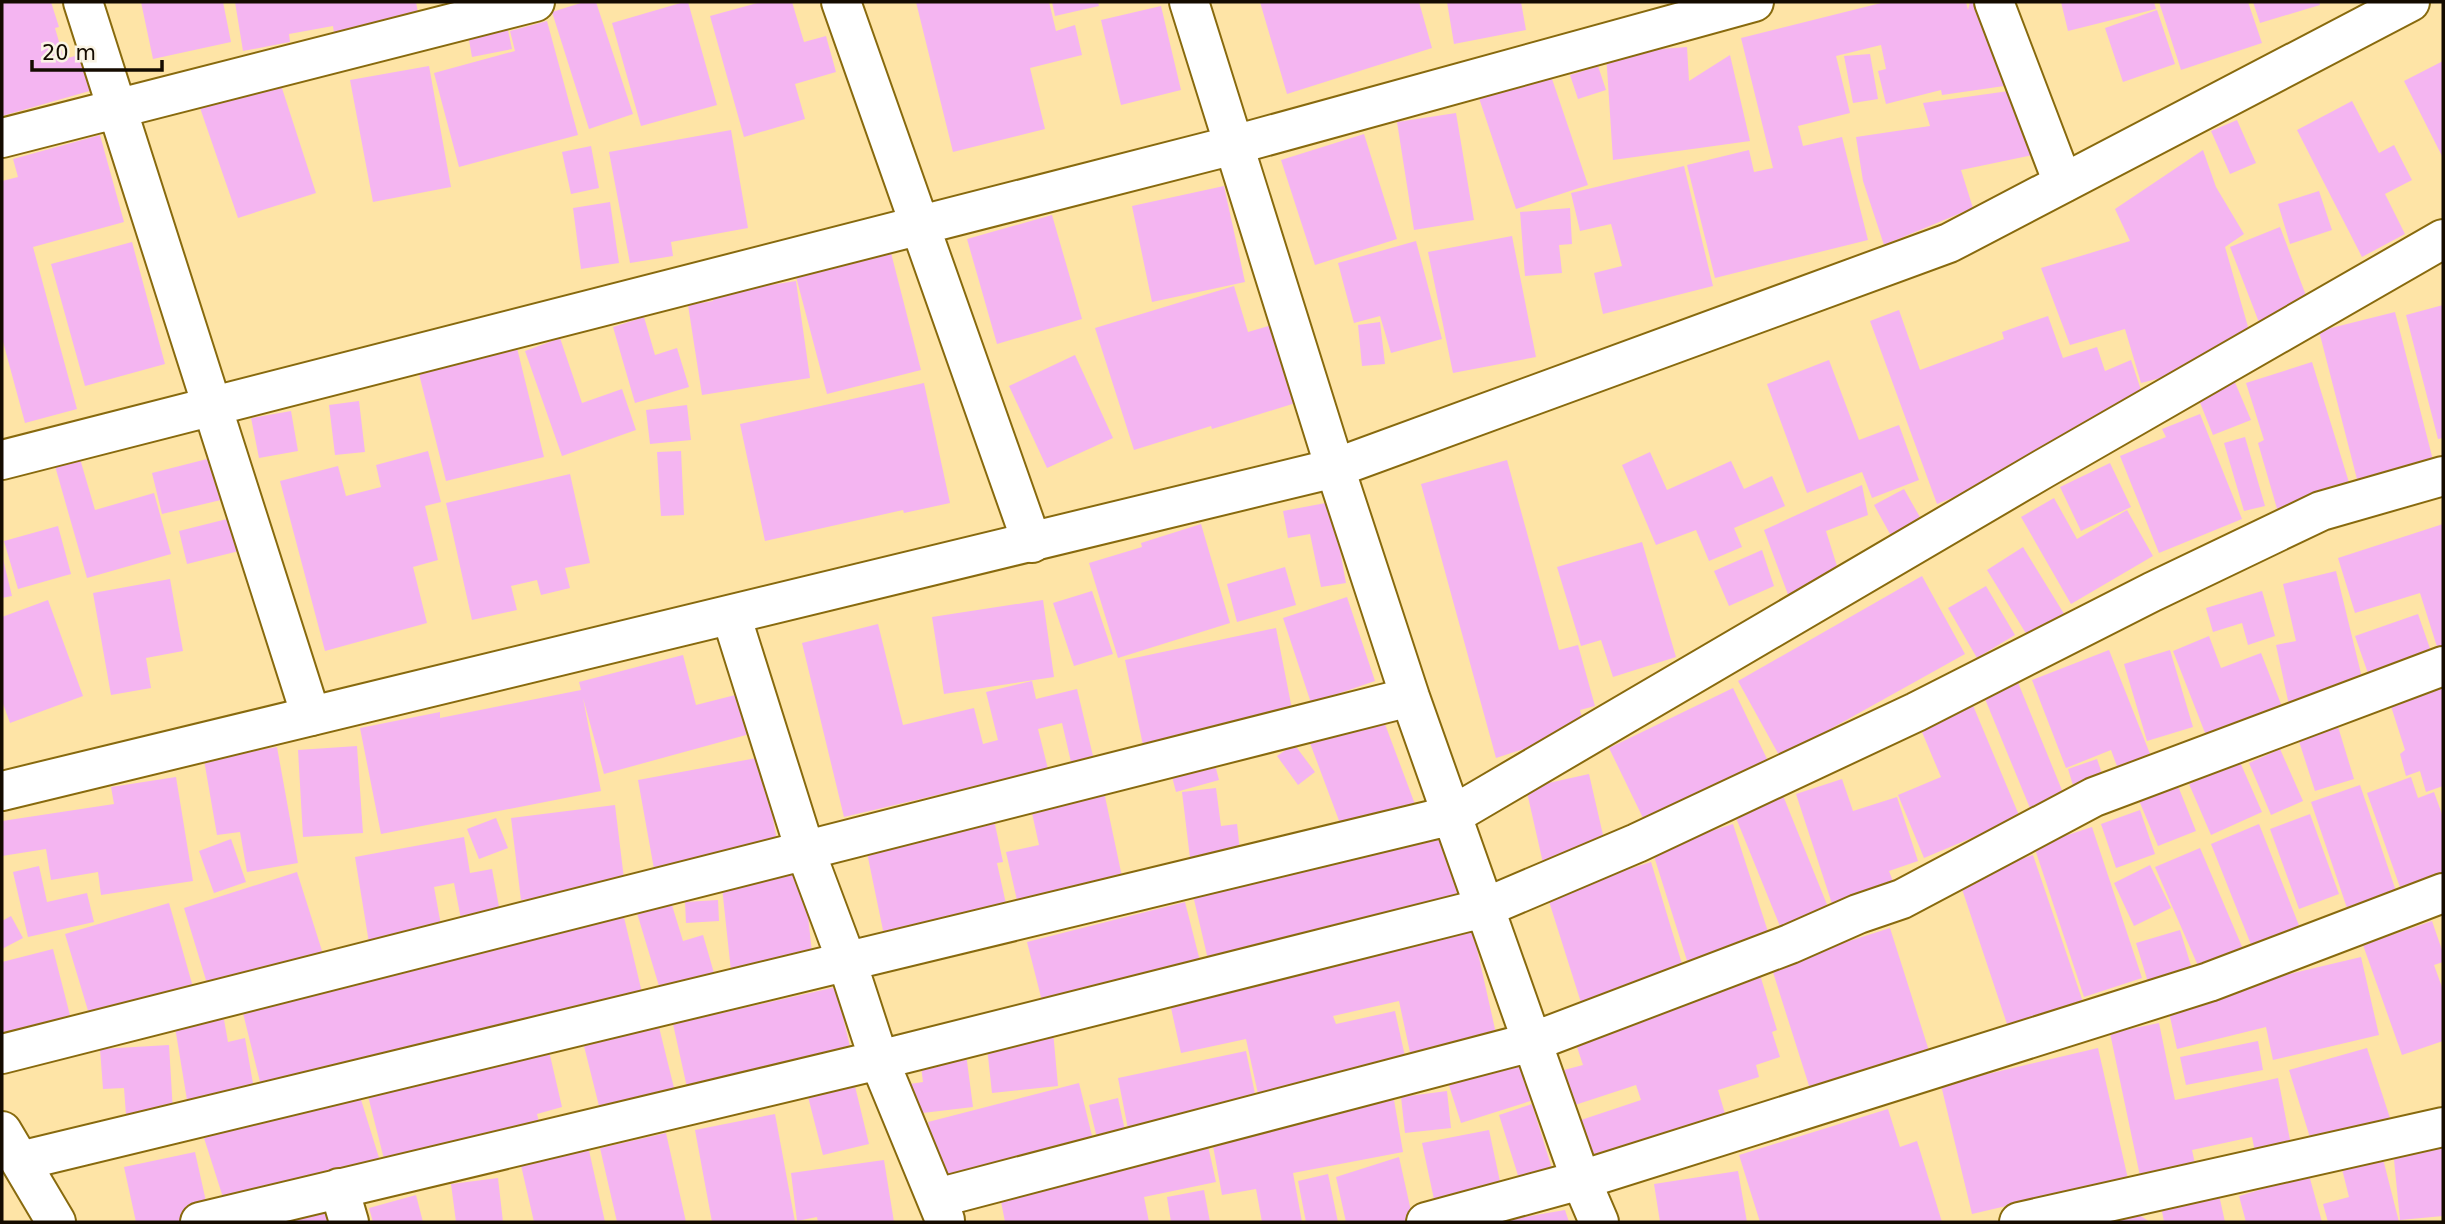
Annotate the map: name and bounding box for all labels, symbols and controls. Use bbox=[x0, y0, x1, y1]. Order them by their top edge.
scale bar bbox=[32, 28, 161, 72]
text: 20 m bbox=[42, 41, 96, 65]

